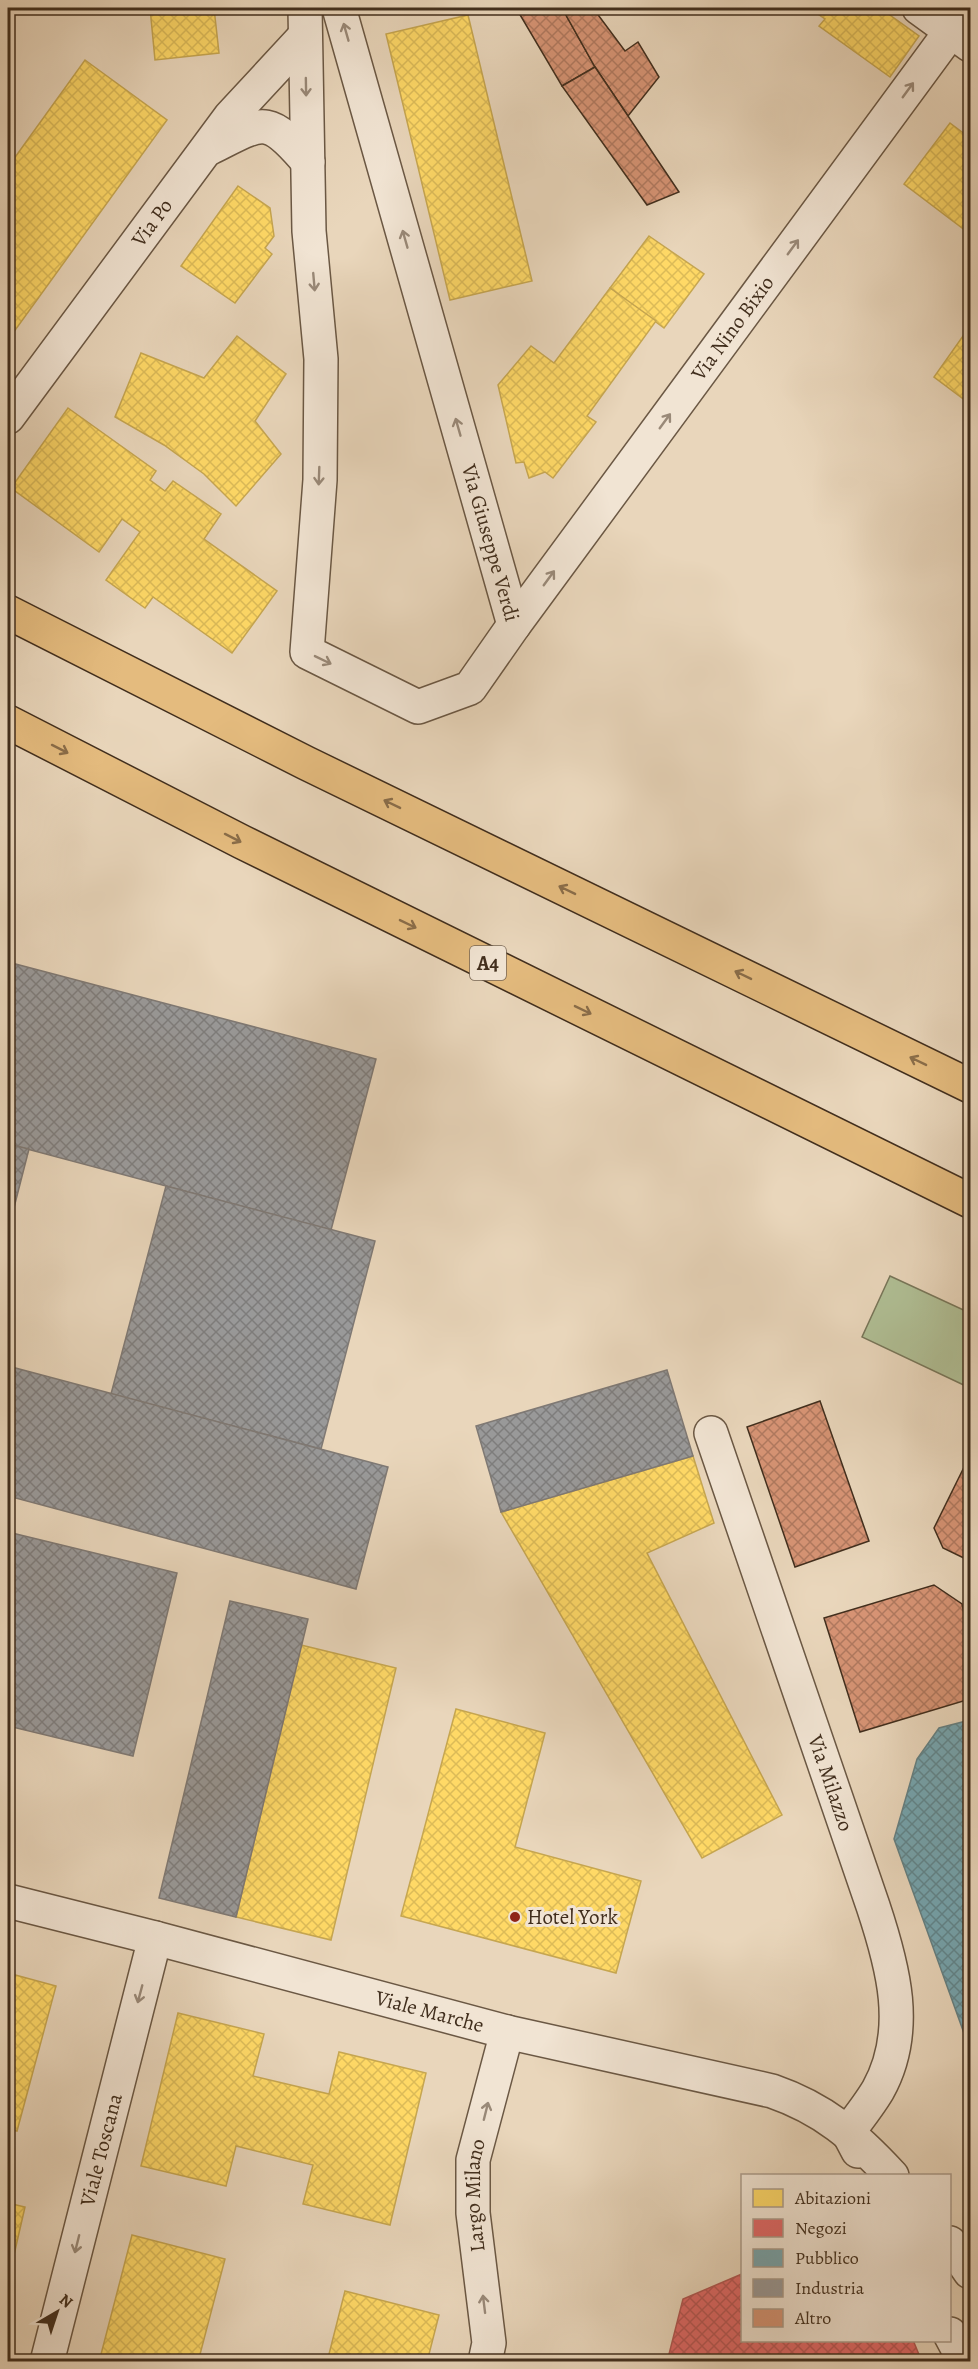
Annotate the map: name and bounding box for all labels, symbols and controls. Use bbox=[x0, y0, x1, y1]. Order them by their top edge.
one-way arrow bbox=[339, 23, 351, 42]
one-way arrow bbox=[300, 76, 312, 96]
one-way arrow bbox=[902, 82, 915, 98]
street label: Via Po bbox=[124, 193, 179, 253]
one-way arrow bbox=[398, 230, 410, 249]
one-way arrow bbox=[786, 239, 799, 255]
street label: Via Nino Bixio bbox=[684, 270, 780, 387]
one-way arrow bbox=[309, 271, 320, 291]
one-way arrow bbox=[658, 413, 671, 429]
one-way arrow bbox=[452, 418, 463, 437]
street label: Via Giuseppe Verdi bbox=[455, 460, 526, 625]
one-way arrow bbox=[314, 466, 325, 486]
one-way arrow bbox=[543, 570, 555, 586]
one-way arrow bbox=[314, 655, 332, 667]
one-way arrow bbox=[50, 744, 68, 755]
one-way arrow bbox=[383, 798, 401, 810]
one-way arrow bbox=[224, 832, 242, 844]
one-way arrow bbox=[559, 883, 577, 895]
one-way arrow bbox=[399, 918, 416, 930]
road number: A4 bbox=[470, 946, 506, 980]
one-way arrow bbox=[734, 969, 752, 981]
one-way arrow bbox=[574, 1004, 591, 1016]
one-way arrow bbox=[909, 1054, 927, 1066]
street label: Via Milazzo bbox=[801, 1730, 860, 1835]
place label: Hotel York bbox=[527, 1903, 618, 1931]
marker: Hotel York bbox=[508, 1910, 522, 1924]
street label: Viale Marche bbox=[371, 1983, 487, 2039]
one-way arrow bbox=[134, 1985, 146, 2004]
street label: Viale Toscana bbox=[73, 2090, 129, 2210]
one-way arrow bbox=[480, 2102, 492, 2121]
street label: Largo Milano bbox=[459, 2135, 492, 2254]
legend bbox=[741, 2174, 951, 2342]
text: Abitazioni bbox=[794, 2186, 871, 2210]
text: Negozi bbox=[795, 2216, 847, 2240]
one-way arrow bbox=[70, 2235, 82, 2254]
text: Pubblico bbox=[795, 2246, 859, 2270]
text: Industria bbox=[795, 2276, 865, 2300]
north arrow bbox=[27, 2282, 87, 2342]
text: N bbox=[54, 2289, 78, 2314]
one-way arrow bbox=[478, 2294, 489, 2314]
text: Altro bbox=[794, 2306, 831, 2330]

